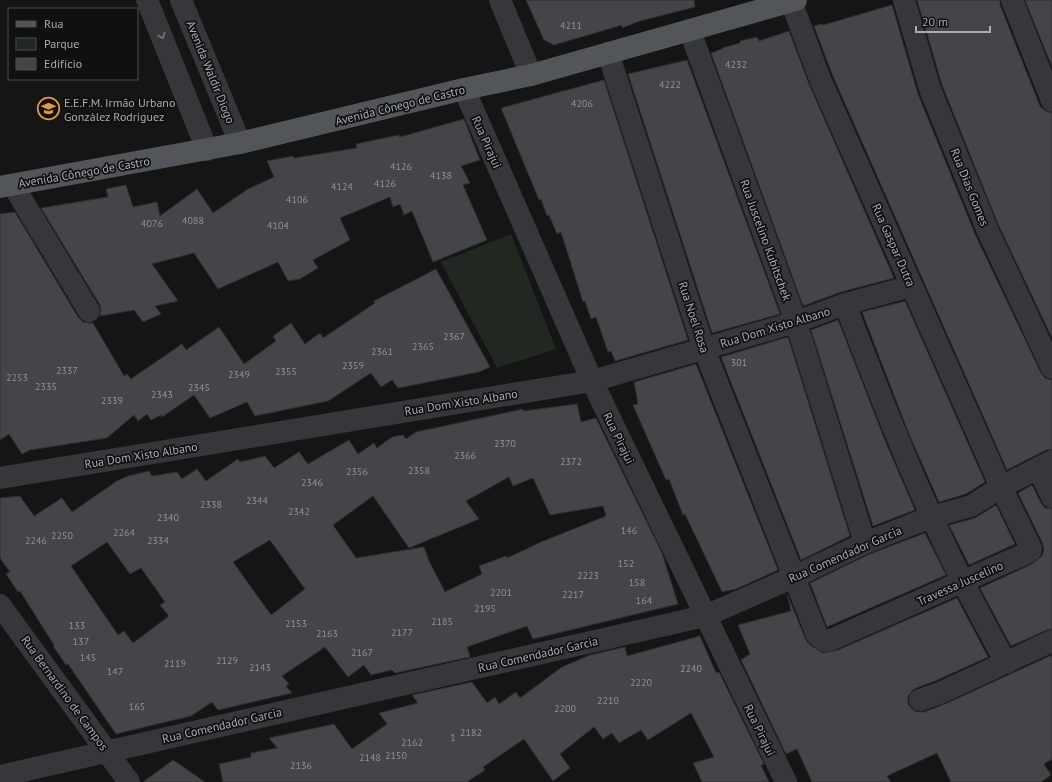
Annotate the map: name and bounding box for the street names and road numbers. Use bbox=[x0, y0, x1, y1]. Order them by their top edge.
street label: Avenida Waldir Diogo bbox=[183, 18, 239, 126]
street label: Avenida Cônego de Castro bbox=[334, 82, 466, 128]
street label: Rua Pirajui bbox=[469, 114, 505, 170]
street label: Rua Dias Gomes bbox=[948, 146, 992, 228]
street label: Avenida Cônego de Castro bbox=[17, 153, 151, 191]
street label: Rua Juscelino Kubitschek bbox=[737, 177, 795, 303]
street label: Rua Gaspar Dutra bbox=[869, 201, 919, 289]
street label: Rua Noel Rosa bbox=[675, 280, 713, 355]
street label: Rua Dom Xisto Albano bbox=[718, 303, 832, 351]
street label: Rua Dom Xisto Albano bbox=[403, 386, 519, 418]
street label: Rua Pirajui bbox=[600, 410, 638, 466]
street label: Rua Dom Xisto Albano bbox=[83, 439, 199, 471]
street label: Rua Comendador Garcia bbox=[786, 522, 904, 586]
street label: Travessa Juscelino bbox=[915, 557, 1005, 609]
street label: Rua Bernardino de Campos bbox=[18, 633, 112, 753]
street label: Rua Comendador Garcia bbox=[477, 633, 599, 675]
street label: Rua Pirajui bbox=[741, 702, 779, 758]
street label: Rua Comendador Garcia bbox=[161, 704, 283, 746]

